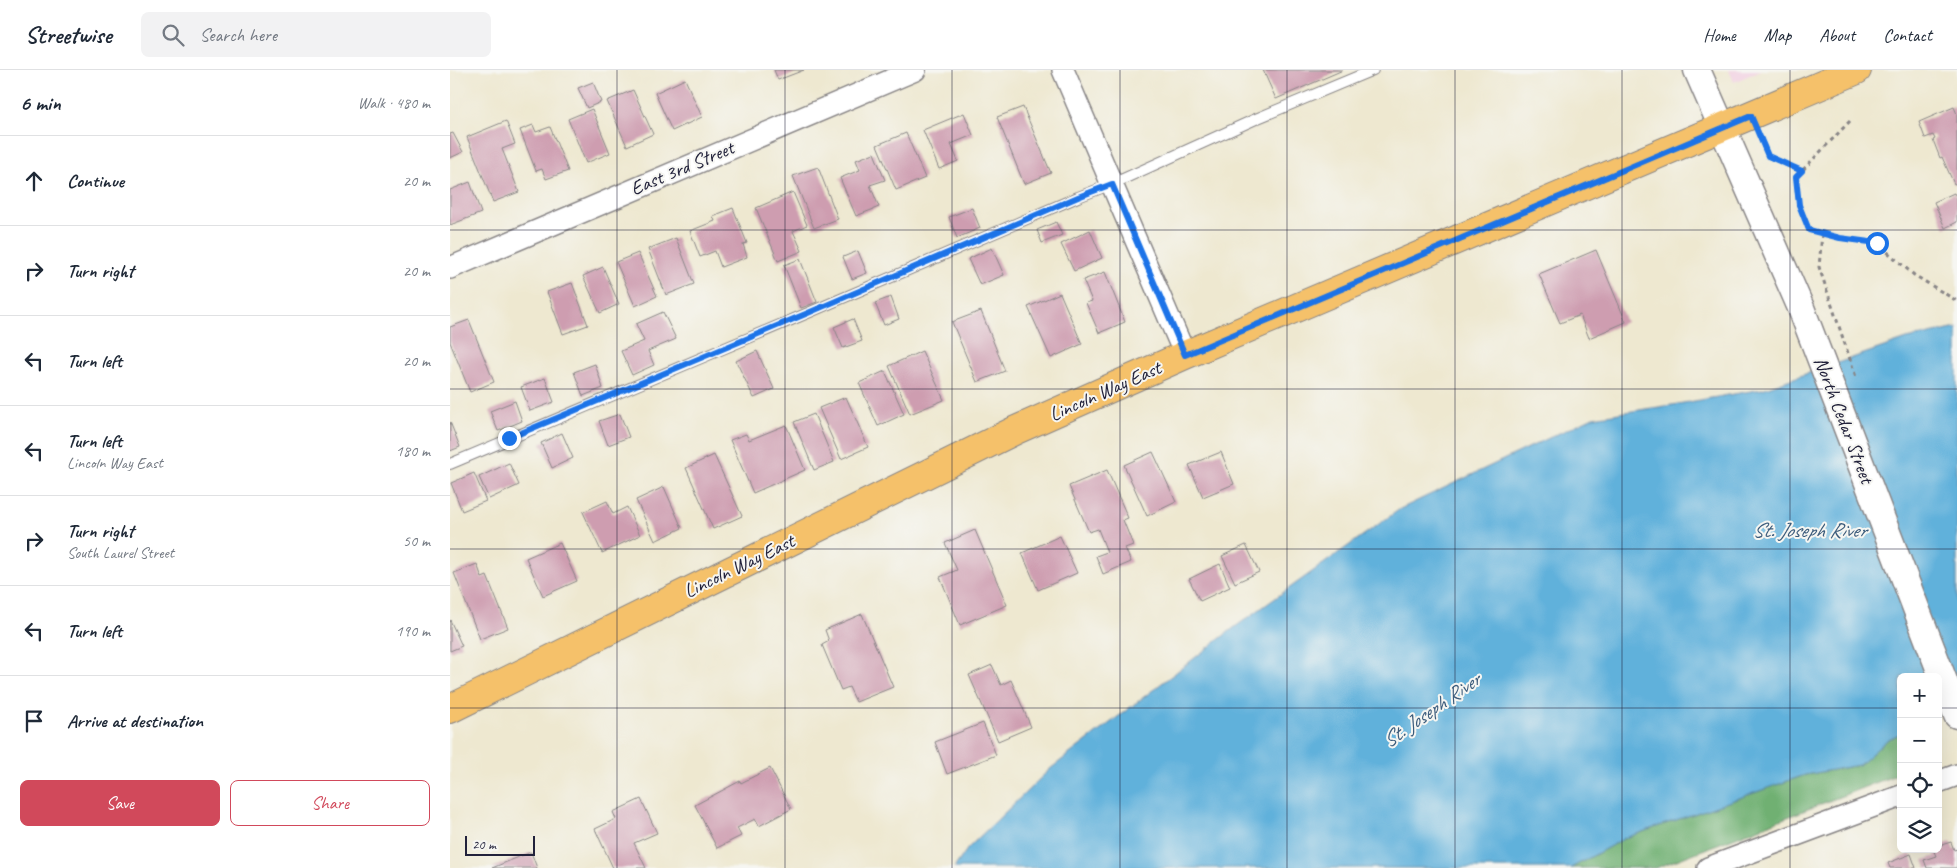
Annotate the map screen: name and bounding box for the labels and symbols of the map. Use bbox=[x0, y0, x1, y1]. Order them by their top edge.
street label: East 3rd Street bbox=[627, 134, 740, 201]
route start bbox=[1866, 232, 1889, 255]
street label: North Cedar Street bbox=[1808, 353, 1880, 489]
street label: Lincoln Way East bbox=[1045, 354, 1167, 427]
route end bbox=[498, 427, 521, 450]
water label: St. Joseph River bbox=[1752, 517, 1869, 543]
street label: Lincoln Way East bbox=[680, 527, 800, 603]
water label: St. Joseph River bbox=[1377, 665, 1488, 753]
scale bar bbox=[465, 833, 535, 856]

